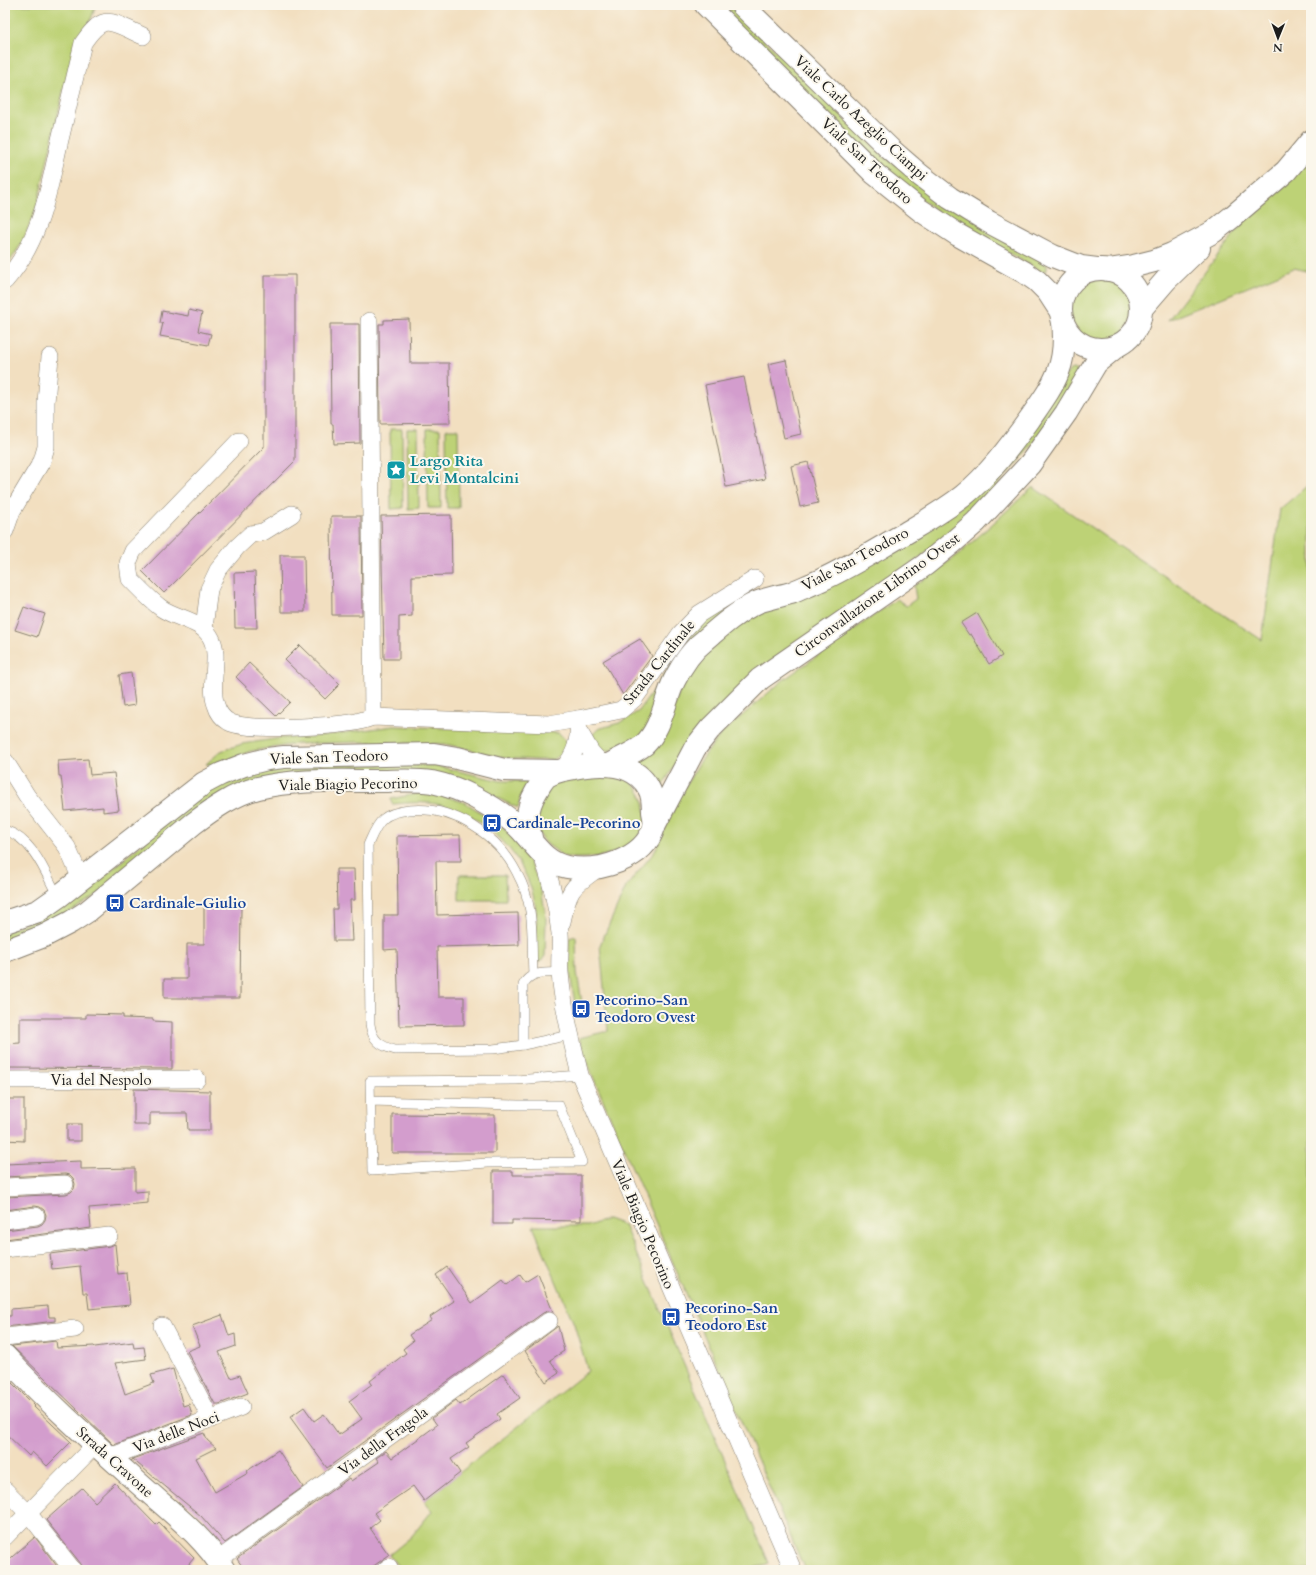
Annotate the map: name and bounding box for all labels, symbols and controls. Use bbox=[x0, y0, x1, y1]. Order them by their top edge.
north arrow bbox=[1258, 18, 1298, 58]
text: N bbox=[1272, 40, 1283, 55]
street label: Viale Carlo Azeglio Ciampi bbox=[790, 51, 932, 185]
street label: Viale San Teodoro bbox=[817, 113, 917, 209]
place label: Largo Rita Levi Montalcini bbox=[410, 451, 519, 488]
place icon: Largo Rita Levi Montalcini bbox=[385, 459, 407, 481]
street label: Viale San Teodoro bbox=[798, 522, 912, 596]
street label: Circonvallazione Librino Ovest bbox=[790, 528, 964, 662]
street label: Strada Cardinale bbox=[619, 615, 700, 709]
street label: Viale San Teodoro bbox=[269, 745, 389, 769]
street label: Viale Biagio Pecorino bbox=[278, 773, 418, 795]
bus stop icon: Cardinale-Pecorino bbox=[481, 812, 503, 834]
place label: Cardinale-Pecorino bbox=[506, 813, 641, 833]
bus stop icon: Cardinale-Giulio bbox=[104, 892, 126, 914]
place label: Cardinale-Giulio bbox=[129, 893, 246, 913]
place label: Pecorino-San Teodoro Ovest bbox=[595, 990, 696, 1027]
bus stop icon: Pecorino-San Teodoro Ovest bbox=[570, 998, 592, 1020]
street label: Via del Nespolo bbox=[50, 1070, 152, 1090]
street label: Viale Biagio Pecorino bbox=[607, 1156, 679, 1292]
place label: Pecorino-San Teodoro Est bbox=[685, 1298, 778, 1335]
bus stop icon: Pecorino-San Teodoro Est bbox=[660, 1306, 682, 1328]
street label: Via della Fragola bbox=[334, 1401, 432, 1480]
street label: Via delle Noci bbox=[130, 1406, 222, 1458]
street label: Strada Cravone bbox=[72, 1422, 158, 1502]

